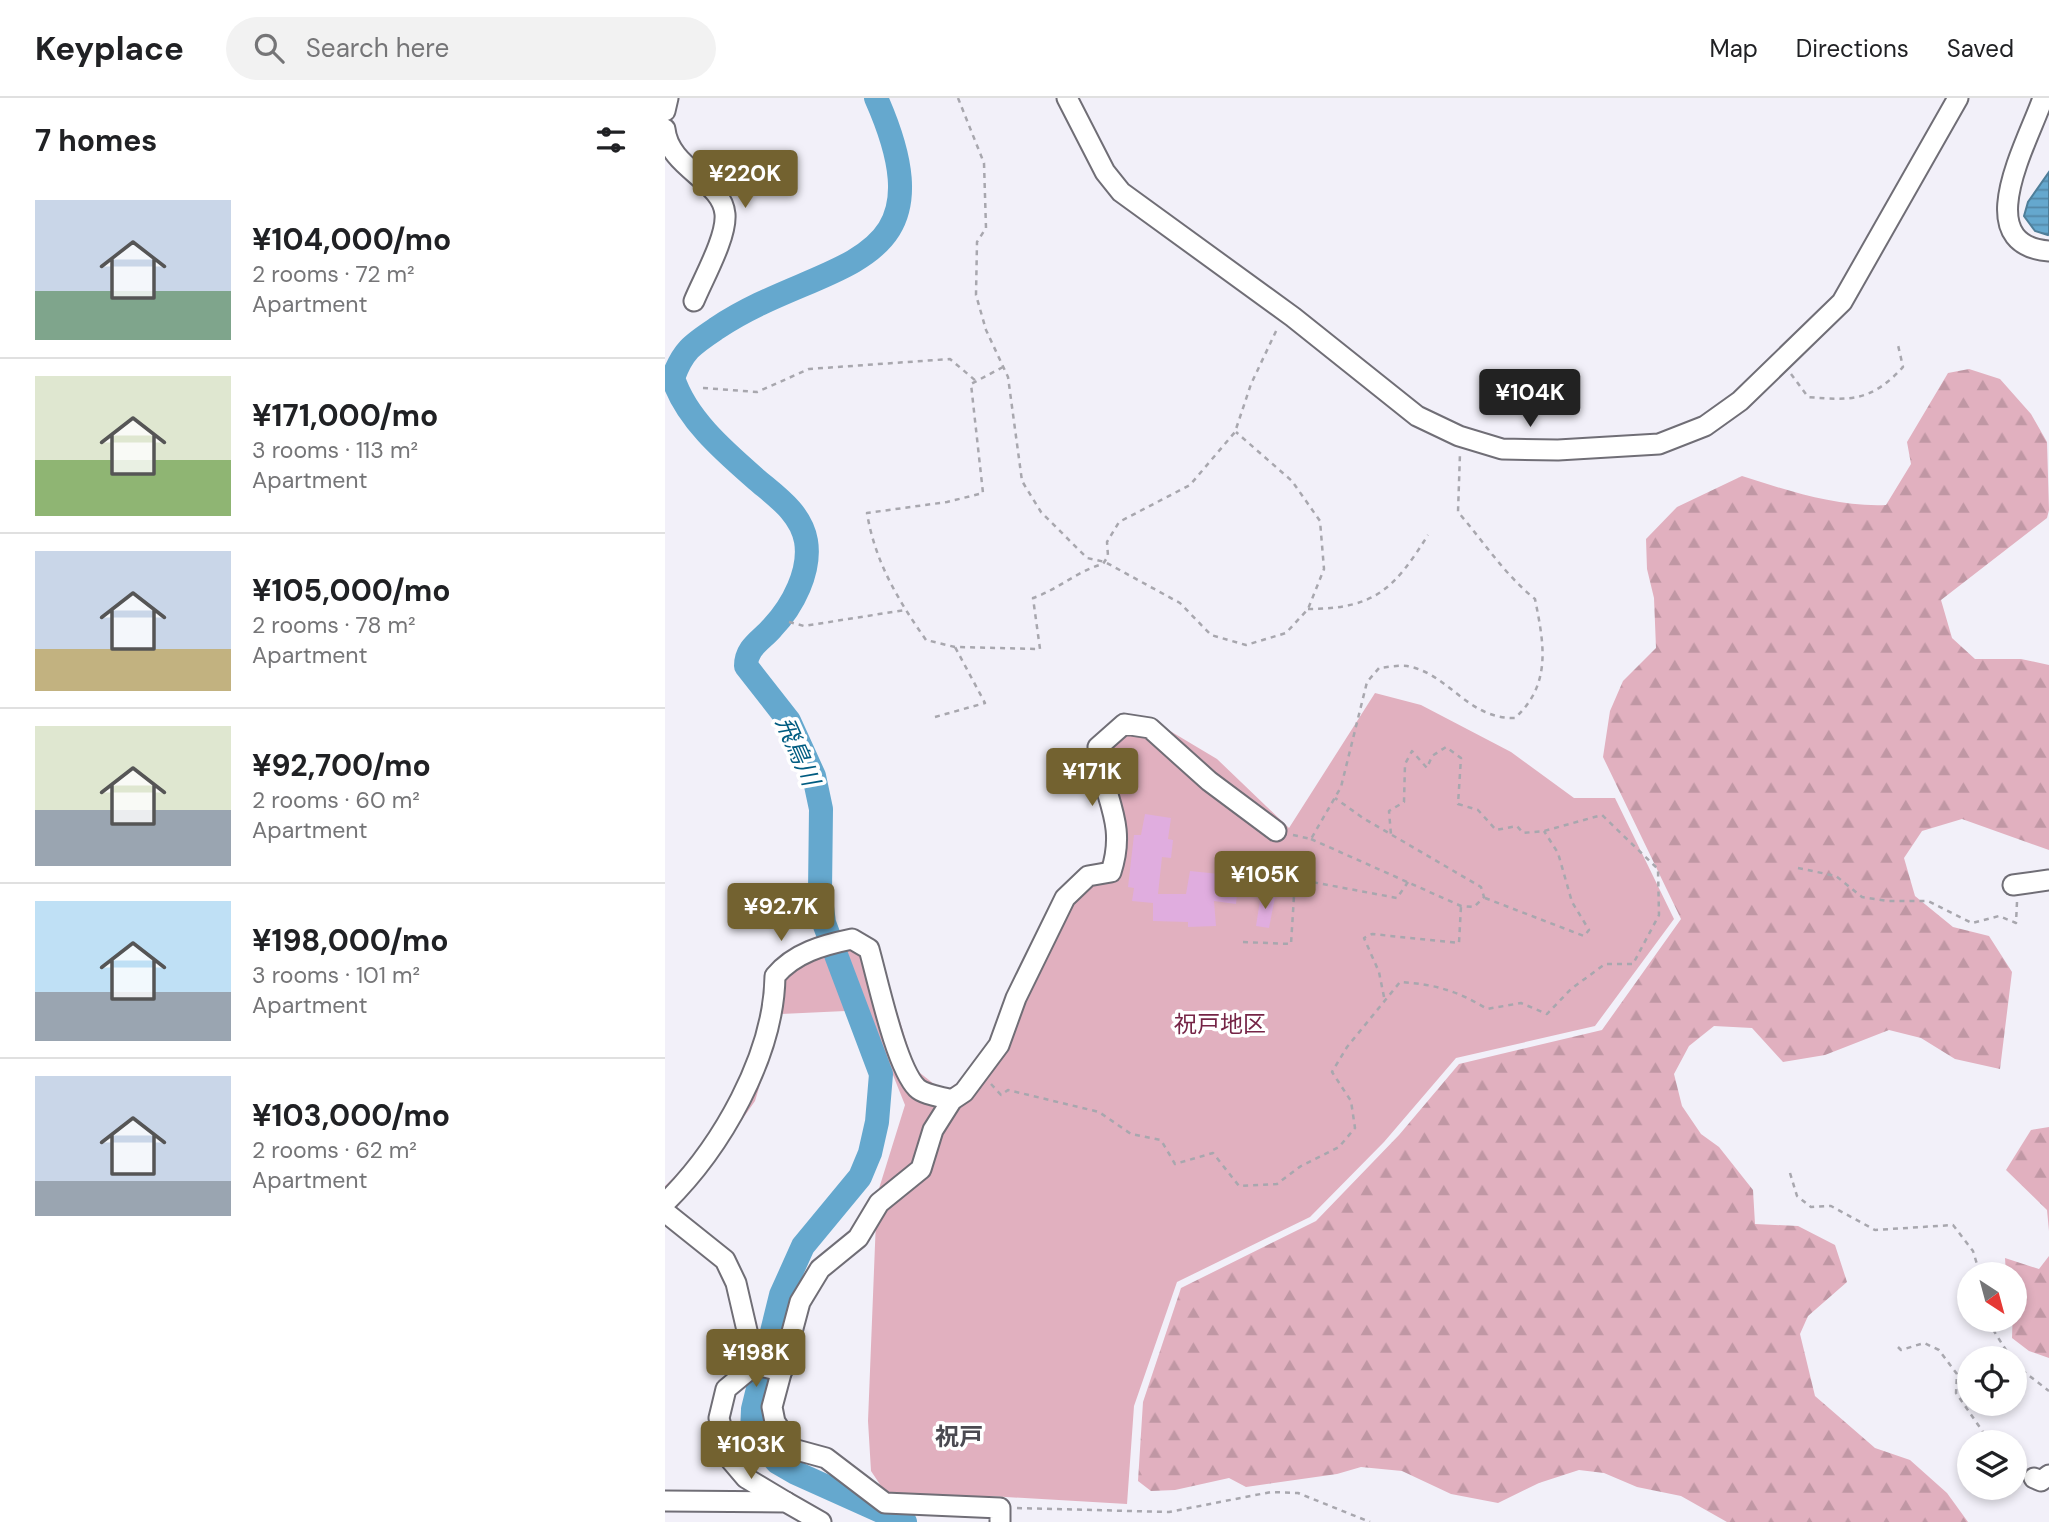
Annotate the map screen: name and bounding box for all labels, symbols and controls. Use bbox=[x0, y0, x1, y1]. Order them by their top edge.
search box bbox=[226, 17, 716, 80]
text: Keyplace bbox=[35, 27, 184, 70]
icon: search bbox=[250, 29, 288, 67]
text: Search here bbox=[306, 31, 449, 65]
text: Map bbox=[1710, 33, 1758, 64]
text: Directions bbox=[1796, 33, 1909, 64]
text: Saved bbox=[1947, 33, 2014, 64]
text: 7 homes bbox=[35, 121, 157, 160]
icon: filters bbox=[592, 121, 630, 159]
pin: ¥220K bbox=[696, 150, 794, 210]
text: ¥220K bbox=[709, 158, 781, 188]
text: ¥104,000/mo bbox=[252, 220, 451, 259]
icon: home bbox=[91, 228, 175, 312]
text: 2 rooms · 72 m² bbox=[252, 259, 415, 289]
text: Apartment bbox=[252, 289, 367, 319]
pin: ¥104K bbox=[1481, 370, 1579, 429]
text: ¥104K bbox=[1495, 377, 1565, 407]
text: ¥171,000/mo bbox=[252, 396, 438, 435]
icon: home bbox=[91, 404, 175, 488]
text: 3 rooms · 113 m² bbox=[252, 435, 418, 465]
text: Apartment bbox=[252, 465, 367, 495]
text: ¥105,000/mo bbox=[252, 571, 451, 610]
icon: home bbox=[91, 579, 175, 663]
text: 2 rooms · 78 m² bbox=[252, 610, 416, 640]
text: Apartment bbox=[252, 640, 367, 670]
water label: 飛鳥川 bbox=[769, 712, 828, 793]
text: ¥92,700/mo bbox=[252, 746, 431, 785]
pin: ¥171K bbox=[1043, 748, 1141, 808]
icon: home bbox=[91, 754, 175, 838]
text: ¥171K bbox=[1062, 756, 1122, 786]
text: 2 rooms · 60 m² bbox=[252, 785, 420, 815]
text: Apartment bbox=[252, 815, 367, 845]
pin: ¥105K bbox=[1216, 852, 1314, 911]
text: ¥105K bbox=[1231, 859, 1299, 889]
pin: ¥92.7K bbox=[724, 884, 838, 943]
text: ¥92.7K bbox=[743, 891, 819, 921]
text: ¥198,000/mo bbox=[252, 921, 449, 960]
icon: home bbox=[91, 929, 175, 1013]
text: 3 rooms · 101 m² bbox=[252, 960, 420, 990]
text: Apartment bbox=[252, 990, 367, 1020]
park label: 祝戸地区 bbox=[1174, 1009, 1266, 1039]
text: ¥103,000/mo bbox=[252, 1096, 450, 1135]
icon: home bbox=[91, 1104, 175, 1188]
text: 2 rooms · 62 m² bbox=[252, 1135, 417, 1165]
text: Apartment bbox=[252, 1165, 367, 1195]
north arrow bbox=[1957, 1262, 2027, 1332]
map controls bbox=[1957, 1262, 2027, 1500]
pin: ¥198K bbox=[707, 1330, 805, 1389]
text: ¥198K bbox=[722, 1337, 790, 1367]
button: locate bbox=[1957, 1346, 2027, 1416]
district label: 祝戸 bbox=[935, 1421, 983, 1452]
pin: ¥103K bbox=[702, 1422, 800, 1481]
text: ¥103K bbox=[717, 1429, 785, 1459]
button: layers bbox=[1957, 1430, 2027, 1500]

